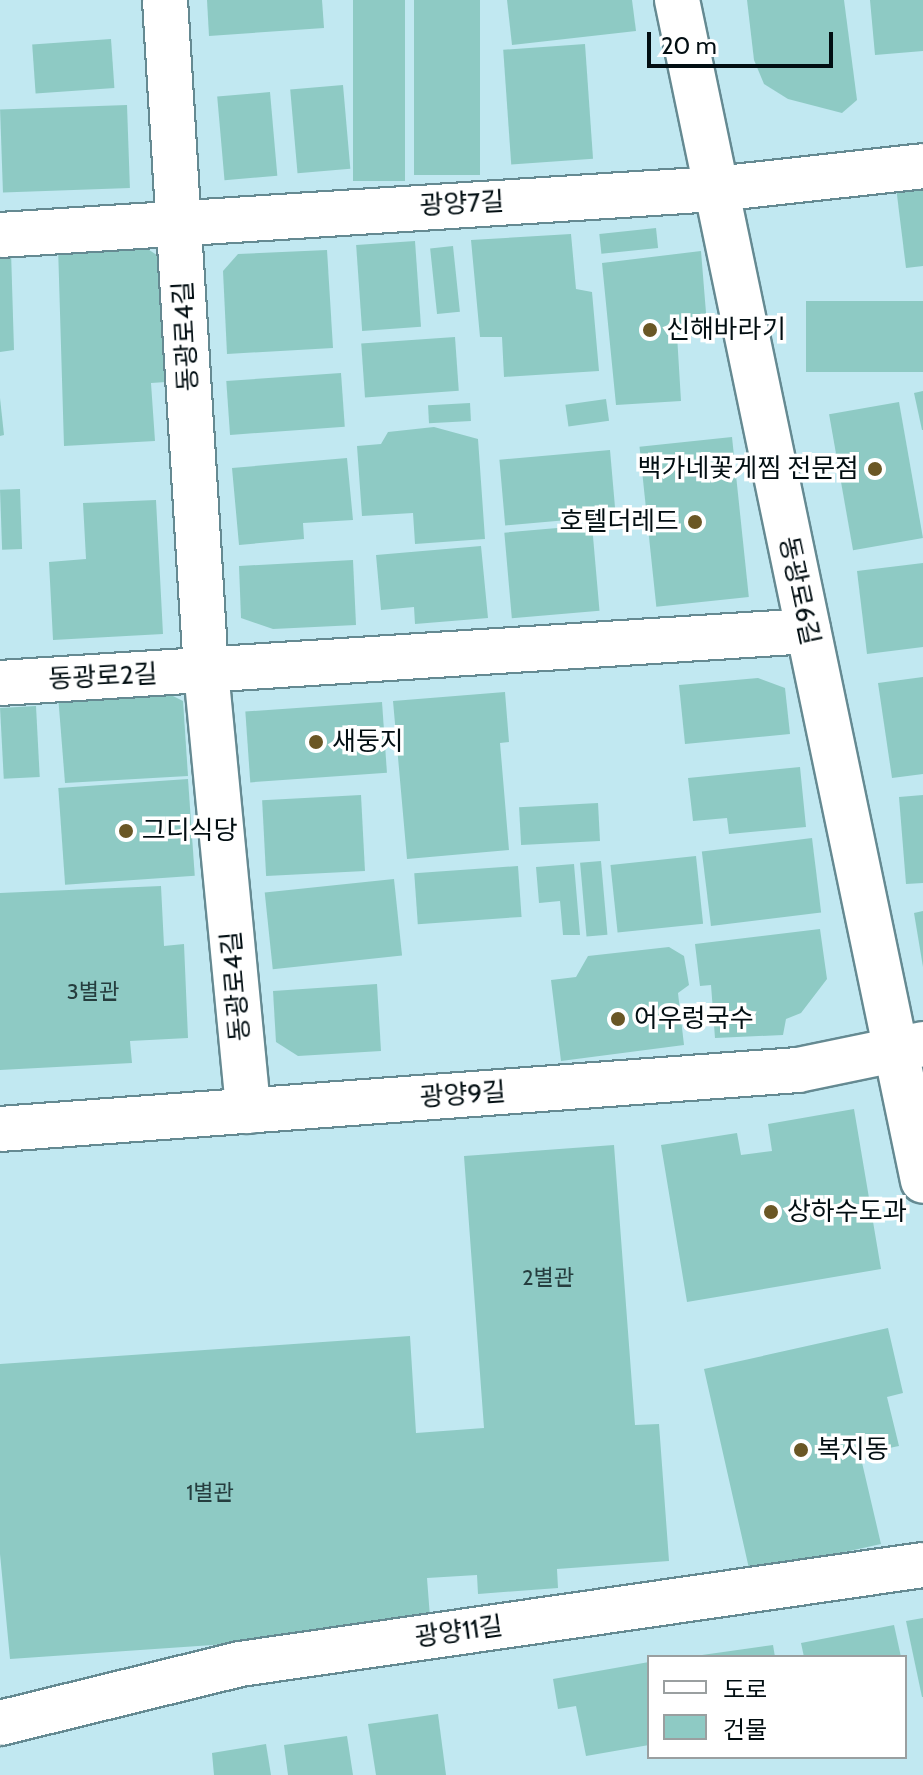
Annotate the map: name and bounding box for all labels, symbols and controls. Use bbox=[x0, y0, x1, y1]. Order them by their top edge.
scale bar bbox=[651, 16, 837, 66]
text: 20 m bbox=[661, 31, 717, 60]
street label: 광양7길 bbox=[419, 186, 505, 222]
street label: 동광로4길 bbox=[168, 280, 204, 392]
place label: 신해바라기 bbox=[666, 314, 786, 346]
marker: 신해바라기 bbox=[641, 321, 659, 339]
place label: 백가네꽃게찜 전문점 bbox=[638, 453, 859, 485]
marker: 백가네꽃게찜 전문점 bbox=[866, 460, 884, 478]
place label: 호텔더레드 bbox=[559, 506, 679, 538]
marker: 호텔더레드 bbox=[686, 513, 704, 531]
street label: 동광로6길 bbox=[772, 534, 826, 648]
street label: 동광로2길 bbox=[48, 659, 158, 695]
place label: 새둥지 bbox=[332, 726, 404, 758]
marker: 새둥지 bbox=[307, 733, 325, 751]
place label: 그디식당 bbox=[142, 815, 238, 847]
marker: 그디식당 bbox=[117, 822, 135, 840]
street label: 동광로4길 bbox=[216, 929, 256, 1043]
house number: 3별관 bbox=[67, 979, 119, 1005]
place label: 어우렁국수 bbox=[634, 1003, 754, 1035]
marker: 어우렁국수 bbox=[609, 1010, 627, 1028]
street label: 광양9길 bbox=[419, 1076, 507, 1114]
place label: 상하수도과 bbox=[787, 1196, 907, 1228]
marker: 상하수도과 bbox=[762, 1203, 780, 1221]
house number: 2별관 bbox=[522, 1265, 574, 1291]
place label: 복지동 bbox=[817, 1434, 889, 1466]
marker: 복지동 bbox=[792, 1441, 810, 1459]
house number: 1별관 bbox=[186, 1480, 234, 1506]
street label: 광양11길 bbox=[413, 1610, 505, 1654]
legend bbox=[647, 1655, 907, 1759]
text: 도로 bbox=[723, 1675, 767, 1704]
text: 건물 bbox=[723, 1715, 767, 1744]

